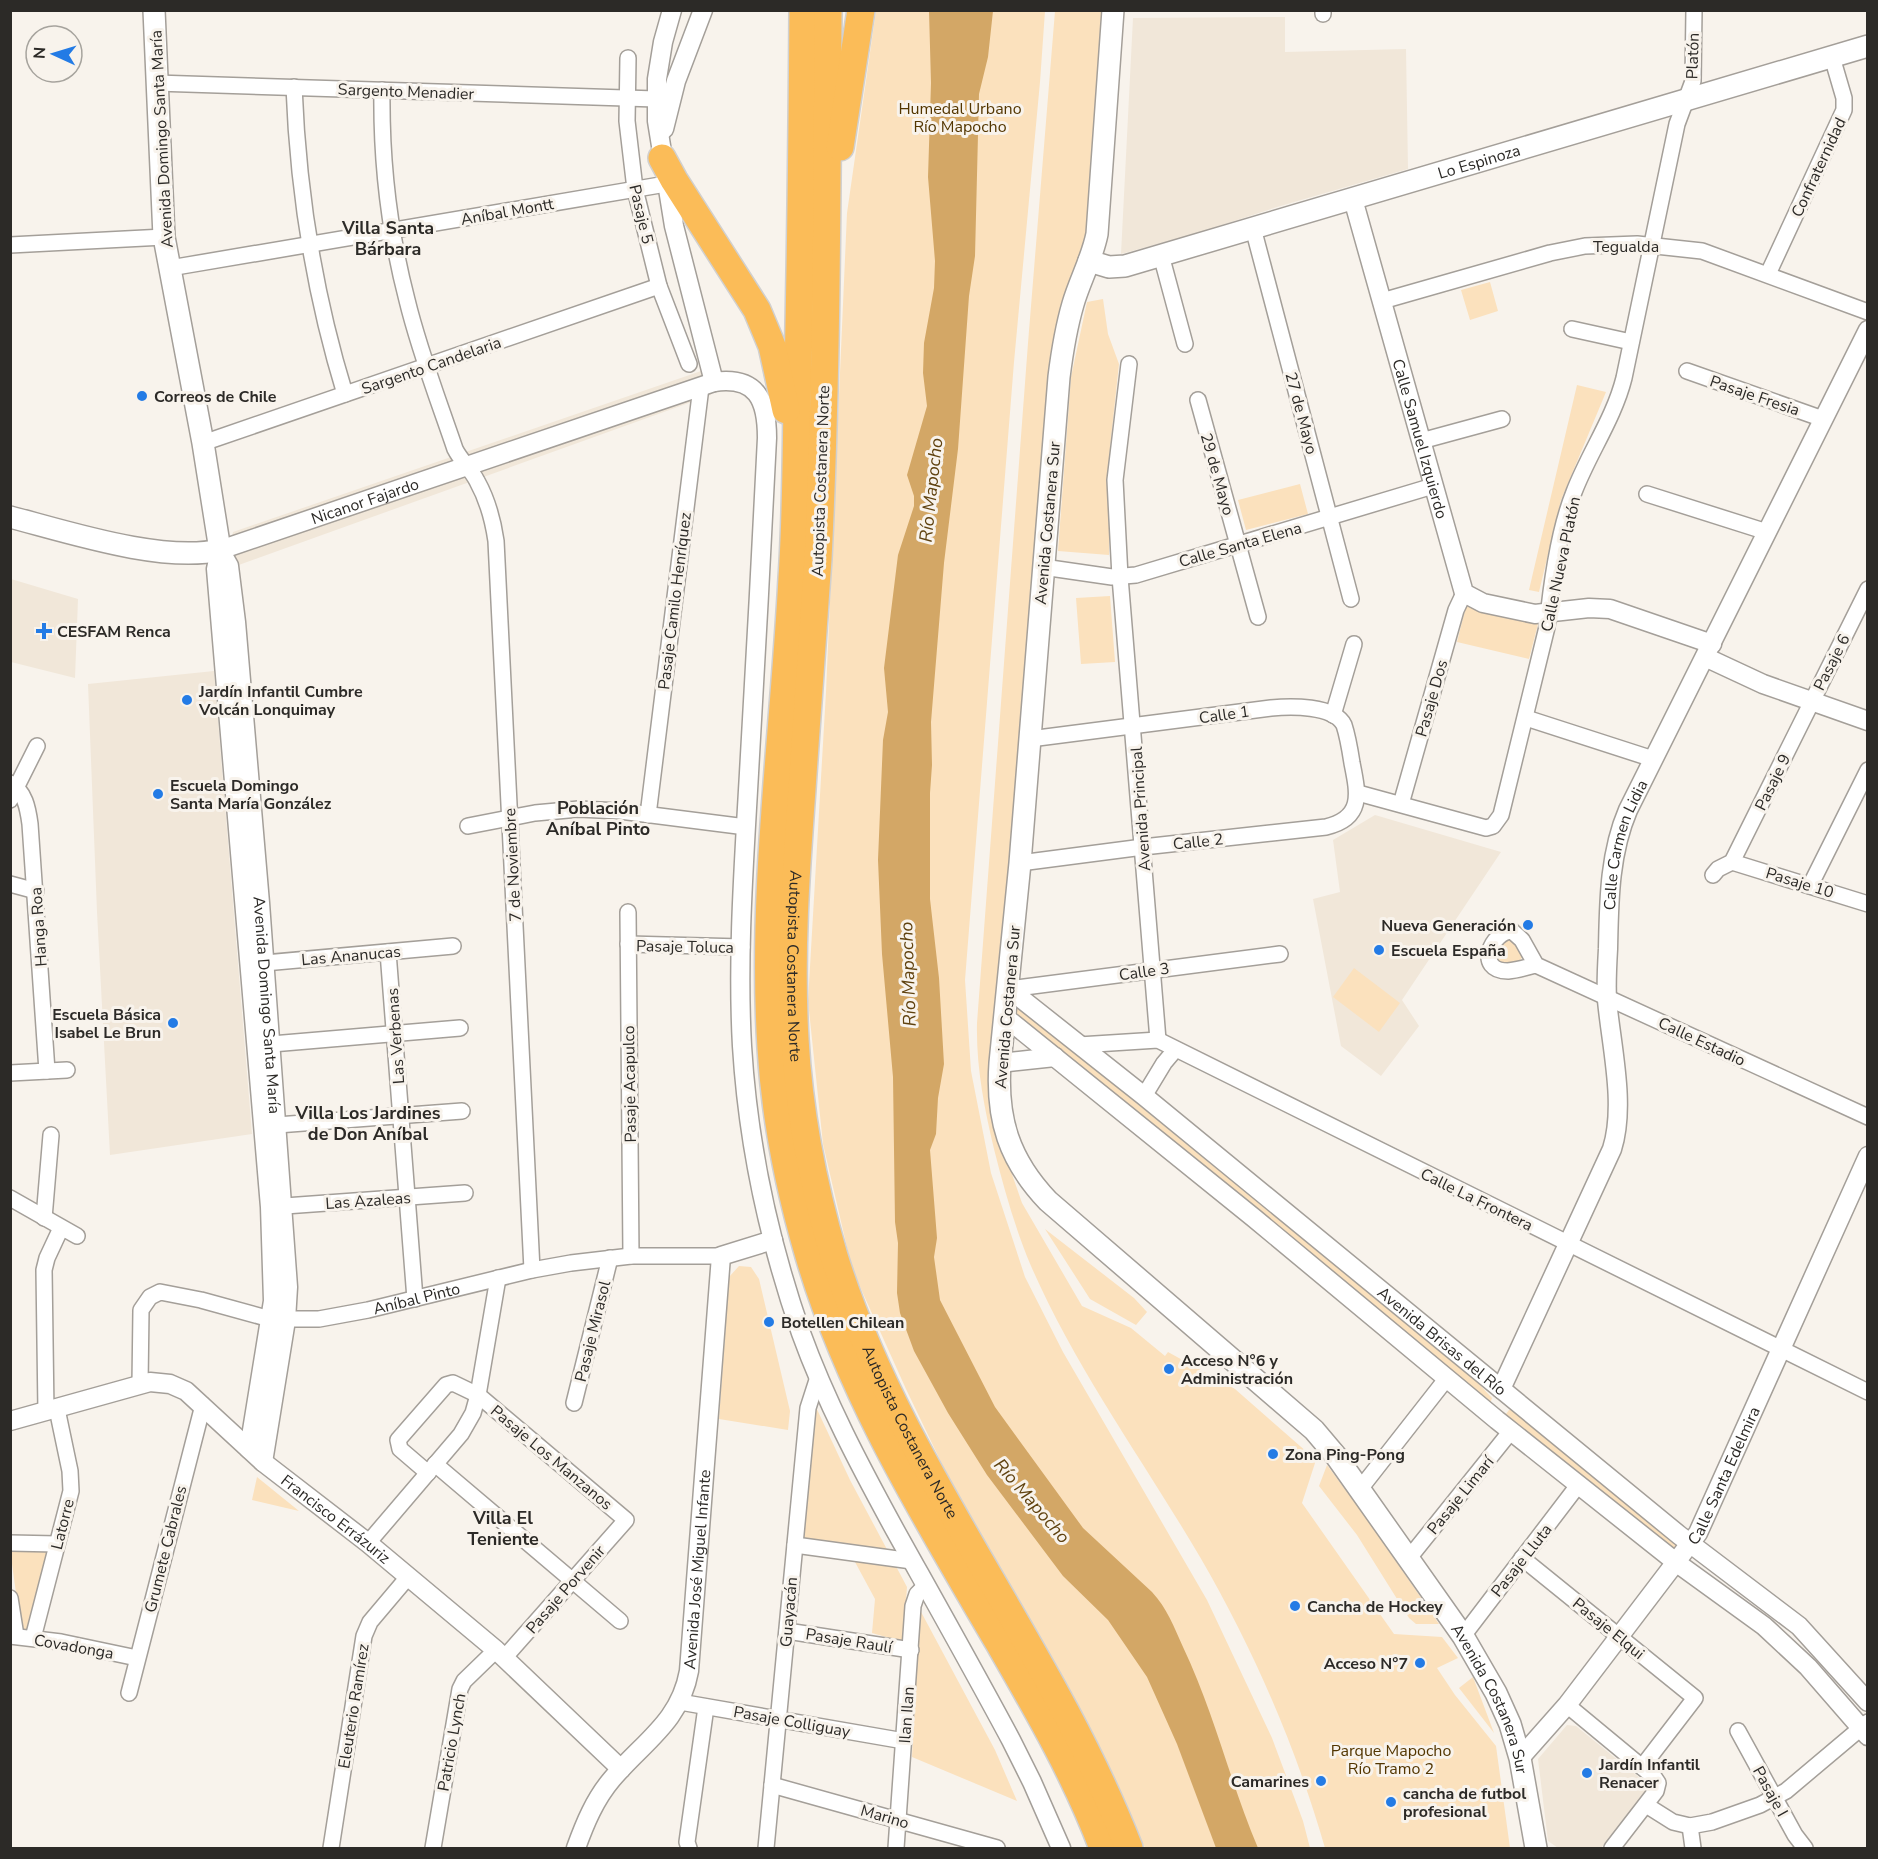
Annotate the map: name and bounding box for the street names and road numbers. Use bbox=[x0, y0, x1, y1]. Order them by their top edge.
street label: Avenida Domingo Santa María bbox=[145, 30, 179, 248]
street label: Platón bbox=[1681, 32, 1705, 80]
street label: Sargento Menadier bbox=[337, 79, 475, 105]
street label: Confraternidad bbox=[1786, 114, 1852, 221]
street label: Lo Espinoza bbox=[1435, 140, 1523, 185]
street label: Pasaje 5 bbox=[624, 182, 659, 246]
street label: Aníbal Montt bbox=[459, 193, 556, 231]
street label: Tegualda bbox=[1593, 236, 1659, 258]
street label: Sargento Candelaria bbox=[358, 332, 504, 400]
street label: Calle Samuel Izquierdo bbox=[1387, 356, 1453, 522]
street label: 27 de Mayo bbox=[1279, 370, 1323, 457]
street label: Pasaje Fresia bbox=[1707, 370, 1802, 422]
street label: Autopista Costanera Norte bbox=[807, 385, 835, 577]
street label: 29 de Mayo bbox=[1195, 431, 1239, 518]
street label: Avenida Costanera Sur bbox=[1030, 440, 1066, 606]
street label: Nicanor Fajardo bbox=[308, 473, 422, 530]
street label: Calle Nueva Platón bbox=[1536, 495, 1586, 634]
street label: Pasaje Camilo Henríquez bbox=[653, 511, 697, 691]
street label: Calle Santa Elena bbox=[1176, 517, 1304, 573]
street label: Pasaje 6 bbox=[1808, 631, 1855, 694]
street label: Pasaje Dos bbox=[1410, 657, 1453, 739]
street label: Calle 1 bbox=[1198, 701, 1251, 729]
street label: Avenida Principal bbox=[1126, 746, 1156, 872]
street label: Pasaje 9 bbox=[1750, 750, 1796, 814]
street label: Calle Carmen Lidia bbox=[1599, 776, 1653, 911]
street label: 7 de Noviembre bbox=[499, 807, 527, 922]
street label: Calle 2 bbox=[1172, 828, 1224, 856]
street label: Pasaje 10 bbox=[1763, 862, 1836, 904]
street label: Autopista Costanera Norte bbox=[781, 870, 807, 1063]
street label: Hanga Roa bbox=[25, 886, 53, 967]
street label: Avenida Domingo Santa María bbox=[247, 895, 285, 1115]
street label: Avenida Costanera Sur bbox=[990, 924, 1026, 1090]
street label: Pasaje Toluca bbox=[636, 935, 734, 959]
street label: Las Ananucas bbox=[300, 941, 402, 971]
street label: Calle 3 bbox=[1118, 958, 1171, 986]
street label: Las Verbenas bbox=[382, 987, 410, 1085]
street label: Calle Estadio bbox=[1654, 1012, 1749, 1072]
street label: Pasaje Acapulco bbox=[618, 1025, 642, 1143]
street label: Calle La Frontera bbox=[1417, 1163, 1537, 1237]
street label: Las Azaleas bbox=[325, 1187, 412, 1215]
street label: Aníbal Pinto bbox=[371, 1278, 462, 1320]
street label: Pasaje Mirasol bbox=[570, 1278, 616, 1384]
street label: Avenida Brisas del Río bbox=[1372, 1282, 1511, 1401]
street label: Autopista Costanera Norte bbox=[856, 1342, 963, 1523]
street label: Pasaje Los Manzanos bbox=[486, 1400, 617, 1515]
street label: Calle Santa Edelmira bbox=[1683, 1403, 1766, 1550]
street label: Pasaje Limarí bbox=[1422, 1451, 1500, 1539]
street label: Avenida José Miguel Infante bbox=[679, 1469, 716, 1670]
street label: Francisco Errázuriz bbox=[276, 1470, 395, 1569]
street label: Grumete Cabrales bbox=[140, 1484, 192, 1615]
street label: Latorre bbox=[46, 1497, 80, 1552]
street label: Pasaje Lluta bbox=[1486, 1519, 1557, 1602]
street label: Pasaje Porvenir bbox=[521, 1540, 611, 1639]
street label: Guayacán bbox=[775, 1576, 803, 1648]
street label: Pasaje Elqui bbox=[1568, 1593, 1649, 1665]
street label: Avenida Costanera Sur bbox=[1446, 1620, 1533, 1776]
street label: Pasaje Raulí bbox=[804, 1623, 895, 1659]
street label: Covadonga bbox=[32, 1629, 115, 1665]
street label: Eleuterio Ramírez bbox=[333, 1642, 375, 1770]
street label: Ilan Ilan bbox=[894, 1686, 920, 1744]
street label: Patricio Lynch bbox=[433, 1691, 471, 1793]
street label: Pasaje Colliguay bbox=[732, 1701, 853, 1743]
street label: Pasaje I bbox=[1747, 1762, 1793, 1821]
street label: Marino bbox=[858, 1800, 912, 1834]

